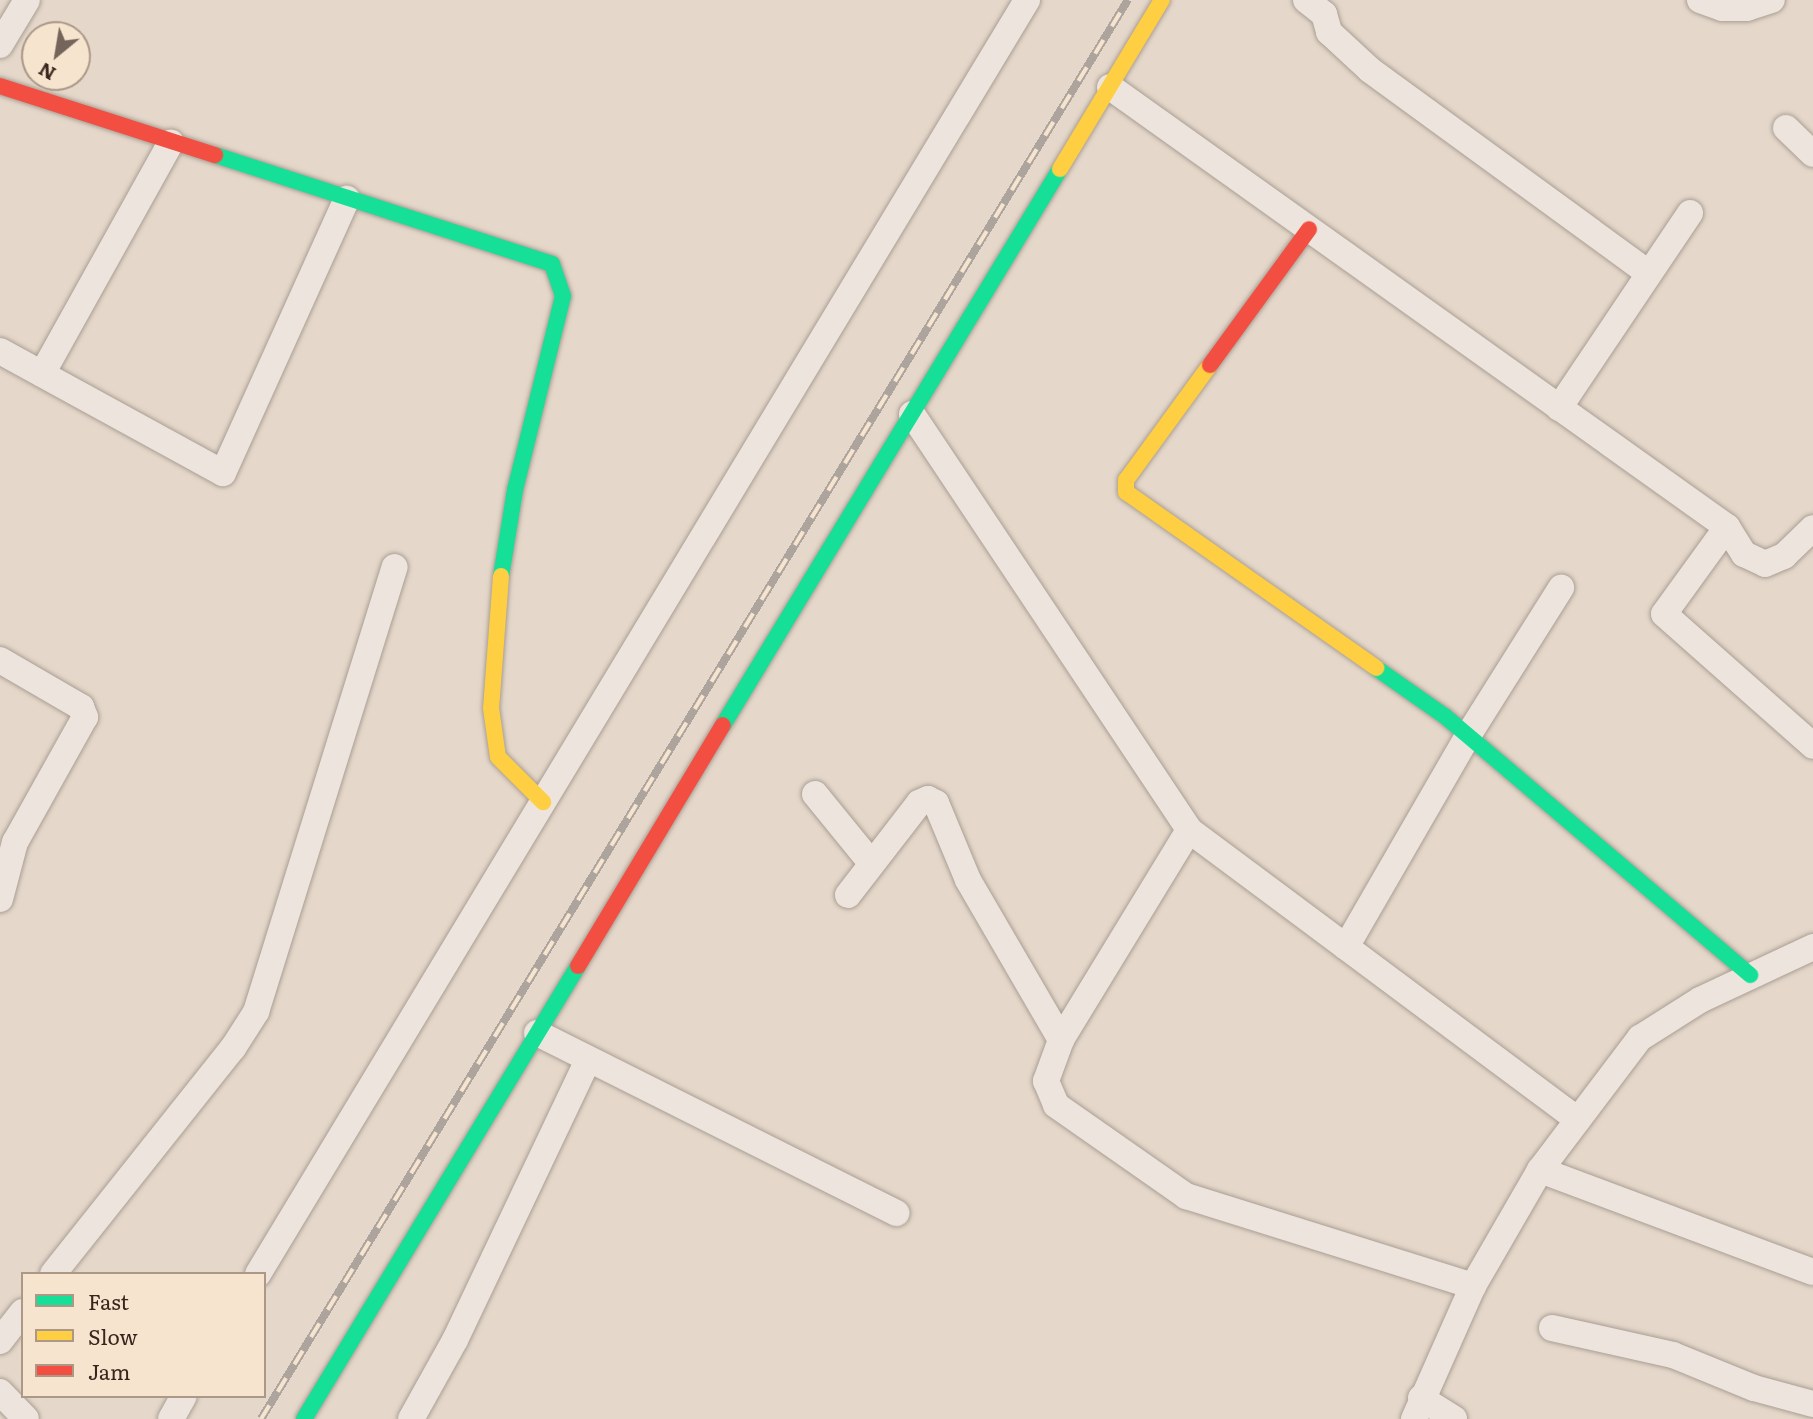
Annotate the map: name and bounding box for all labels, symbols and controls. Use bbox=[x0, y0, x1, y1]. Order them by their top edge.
north arrow bbox=[21, 21, 91, 91]
text: N bbox=[33, 56, 60, 89]
legend bbox=[21, 1272, 266, 1398]
text: Fast bbox=[88, 1285, 129, 1316]
text: Slow bbox=[88, 1320, 138, 1351]
text: Jam bbox=[88, 1355, 130, 1386]

